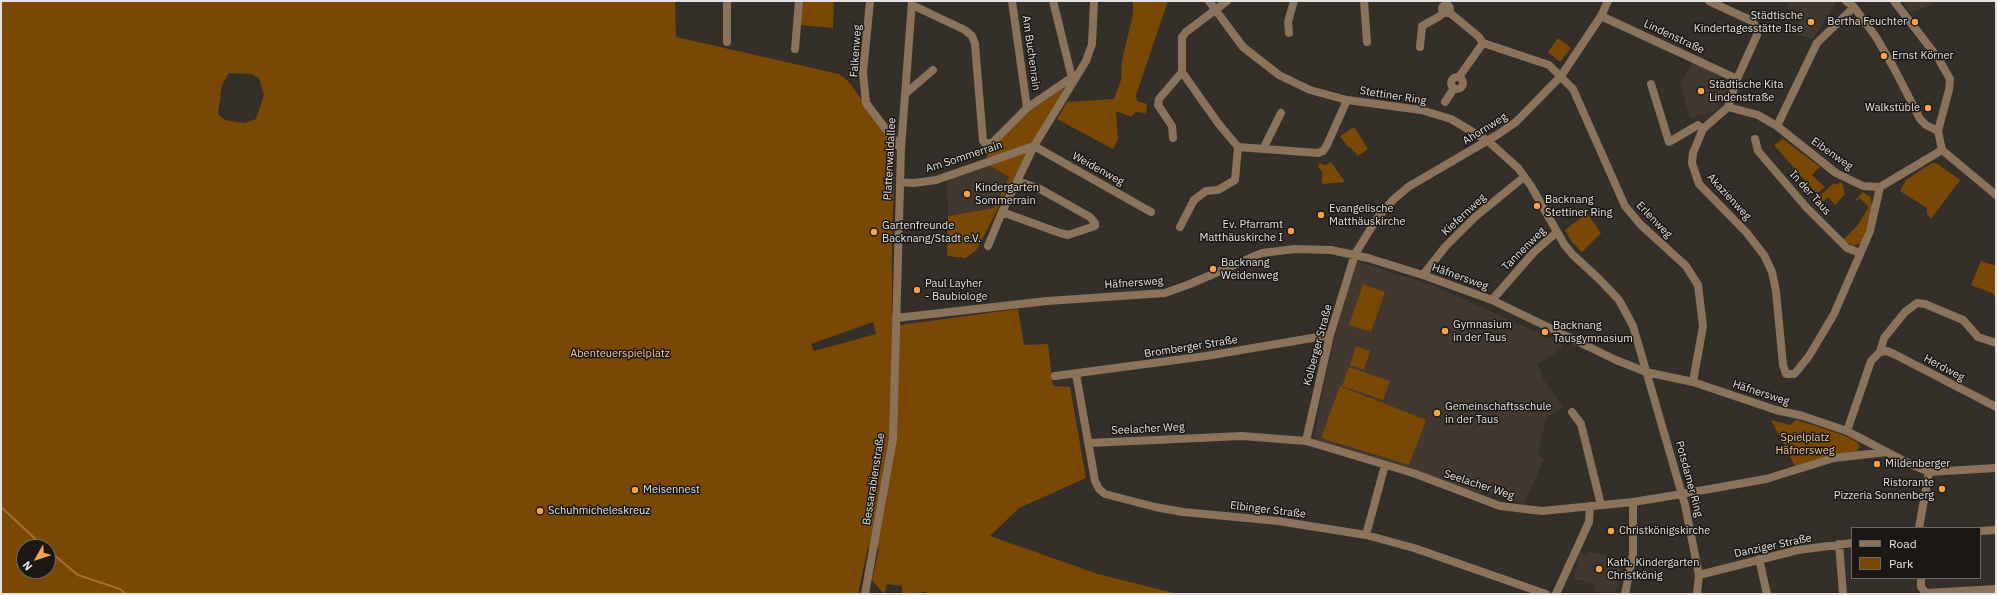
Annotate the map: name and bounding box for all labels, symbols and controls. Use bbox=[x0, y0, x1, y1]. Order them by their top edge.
place label: Städtische Kindertagesstätte Ilse bbox=[1694, 9, 1803, 35]
street label: Am Buchenrain bbox=[1019, 15, 1043, 91]
place label: Bertha Feuchter bbox=[1827, 15, 1907, 29]
street label: Lindenstraße bbox=[1642, 17, 1706, 57]
marker: Städtische Kindertagesstätte Ilse bbox=[1806, 17, 1816, 27]
marker: Bertha Feuchter bbox=[1910, 17, 1920, 27]
street label: Falkenweg bbox=[848, 24, 864, 78]
place label: Ernst Körner bbox=[1892, 49, 1954, 63]
marker: Ernst Körner bbox=[1879, 51, 1889, 61]
place label: Städtische Kita Lindenstraße bbox=[1709, 78, 1783, 104]
street label: Stettiner Ring bbox=[1359, 84, 1427, 108]
marker: Städtische Kita Lindenstraße bbox=[1696, 86, 1706, 96]
place label: Walkstüble bbox=[1865, 101, 1920, 115]
marker: Walkstüble bbox=[1923, 103, 1933, 113]
street label: Ahornweg bbox=[1460, 110, 1510, 148]
street label: Plattenwaldallee bbox=[881, 117, 899, 201]
street label: Eibenweg bbox=[1809, 135, 1855, 173]
street label: Am Sommerrain bbox=[924, 138, 1004, 176]
street label: Weidenweg bbox=[1070, 149, 1126, 189]
street label: In der Taus bbox=[1787, 168, 1833, 218]
street label: Akazienweg bbox=[1704, 171, 1754, 223]
place label: Kindergarten Sommerrain bbox=[975, 181, 1039, 207]
marker: Kindergarten Sommerrain bbox=[962, 189, 972, 199]
street label: Kiefernweg bbox=[1439, 191, 1489, 239]
place label: Backnang Stettiner Ring bbox=[1545, 193, 1612, 219]
street label: Erlenweg bbox=[1633, 199, 1675, 241]
marker: Backnang Stettiner Ring bbox=[1532, 201, 1542, 211]
place label: Evangelische Matthäuskirche bbox=[1329, 202, 1406, 228]
marker: Evangelische Matthäuskirche bbox=[1316, 210, 1326, 220]
place label: Ev. Pfarramt Matthäuskirche I bbox=[1199, 218, 1283, 244]
place label: Gartenfreunde Backnang/Stadt e.V. bbox=[882, 219, 981, 245]
street label: Tannenweg bbox=[1499, 224, 1549, 274]
marker: Ev. Pfarramt Matthäuskirche I bbox=[1286, 226, 1296, 236]
marker: Gartenfreunde Backnang/Stadt e.V. bbox=[869, 227, 879, 237]
place label: Backnang Weidenweg bbox=[1221, 256, 1278, 282]
street label: Häfnersweg bbox=[1430, 261, 1490, 293]
marker: Backnang Weidenweg bbox=[1208, 264, 1218, 274]
street label: Häfnersweg bbox=[1104, 274, 1164, 292]
place label: Paul Layher - Baubiologe bbox=[925, 277, 988, 303]
marker: Paul Layher - Baubiologe bbox=[912, 285, 922, 295]
street label: Kolberger Straße bbox=[1301, 303, 1335, 387]
place label: Gymnasium in der Taus bbox=[1453, 318, 1512, 344]
place label: Backnang Tausgymnasium bbox=[1553, 319, 1633, 345]
marker: Gymnasium in der Taus bbox=[1440, 326, 1450, 336]
marker: Backnang Tausgymnasium bbox=[1540, 327, 1550, 337]
street label: Bromberger Straße bbox=[1143, 333, 1239, 361]
park label: Abenteuerspielplatz bbox=[570, 347, 670, 361]
street label: Herdweg bbox=[1921, 352, 1967, 384]
street label: Häfnersweg bbox=[1731, 378, 1791, 408]
place label: Gemeinschaftsschule in der Taus bbox=[1445, 400, 1551, 426]
marker: Gemeinschaftsschule in der Taus bbox=[1432, 408, 1442, 418]
street label: Seelacher Weg bbox=[1111, 420, 1185, 438]
park label: Spielplatz Häfnersweg bbox=[1775, 431, 1835, 457]
street label: Bessarabienstraße bbox=[860, 432, 888, 526]
street label: Potsdamer Ring bbox=[1673, 440, 1705, 518]
place label: Mildenberger bbox=[1885, 457, 1950, 471]
marker: Mildenberger bbox=[1872, 459, 1882, 469]
street label: Seelacher Weg bbox=[1442, 467, 1516, 503]
place label: Ristorante Pizzeria Sonnenberg bbox=[1834, 476, 1934, 502]
place label: Meisennest bbox=[643, 483, 700, 497]
marker: Ristorante Pizzeria Sonnenberg bbox=[1937, 484, 1947, 494]
marker: Meisennest bbox=[630, 485, 640, 495]
street label: Elbinger Straße bbox=[1229, 499, 1307, 521]
place label: Schuhmicheleskreuz bbox=[548, 504, 650, 518]
marker: Schuhmicheleskreuz bbox=[535, 506, 545, 516]
place label: Christkönigskirche bbox=[1619, 524, 1710, 538]
marker: Christkönigskirche bbox=[1606, 526, 1616, 536]
legend bbox=[1851, 527, 1981, 579]
street label: Danziger Straße bbox=[1733, 531, 1813, 561]
text: Road bbox=[1889, 536, 1917, 551]
north arrow bbox=[16, 539, 56, 579]
place label: Kath. Kindergarten Christkönig bbox=[1607, 556, 1699, 582]
text: Park bbox=[1889, 556, 1913, 571]
text: N bbox=[20, 558, 35, 573]
marker: Kath. Kindergarten Christkönig bbox=[1594, 564, 1604, 574]

